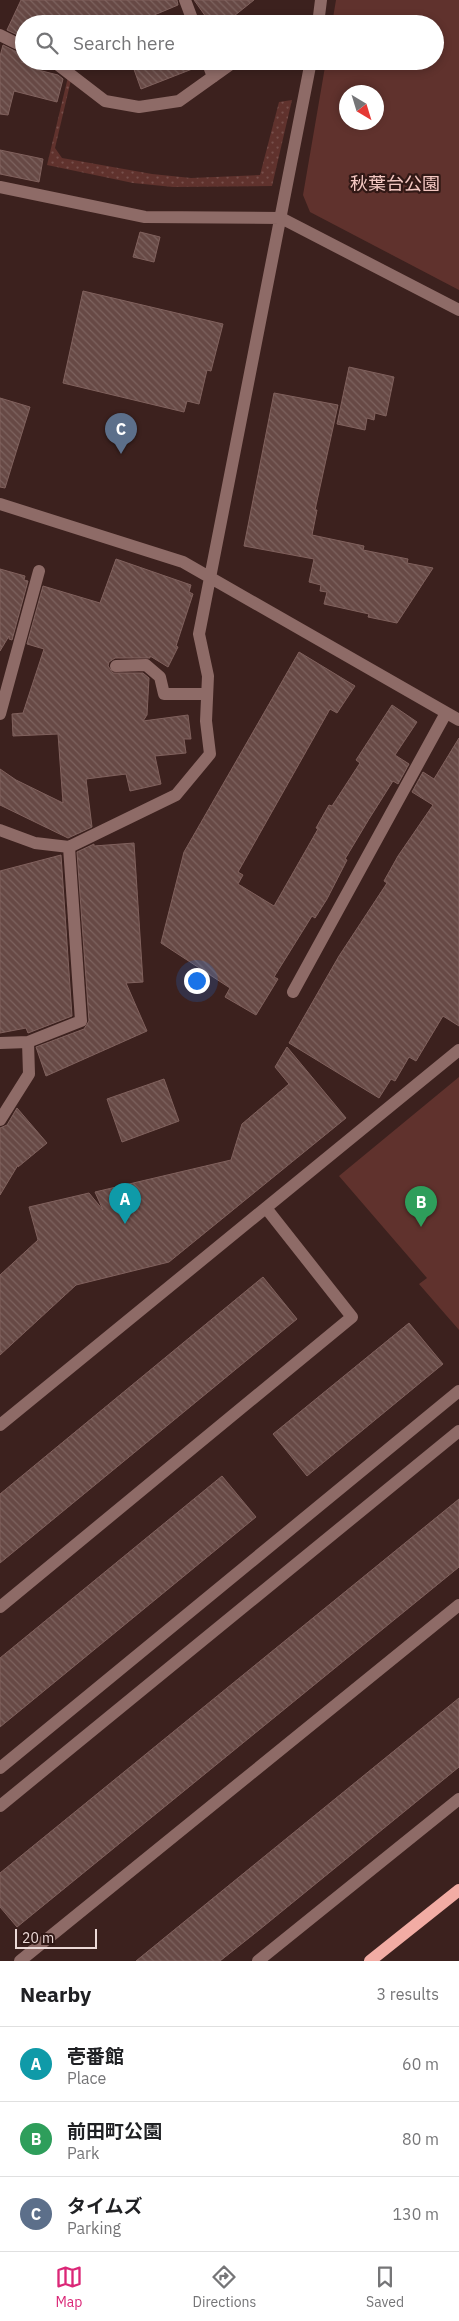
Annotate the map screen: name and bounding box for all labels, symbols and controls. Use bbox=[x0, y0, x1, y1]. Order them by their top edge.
search box bbox=[15, 15, 444, 70]
icon: search bbox=[33, 29, 61, 57]
text: Search here bbox=[73, 31, 175, 55]
north arrow bbox=[339, 85, 384, 130]
park label: 秋葉台公園 bbox=[350, 172, 440, 195]
pin: C bbox=[105, 413, 137, 454]
your location bbox=[184, 968, 210, 994]
pin: A bbox=[109, 1183, 141, 1224]
pin: B bbox=[405, 1186, 437, 1227]
scale bar bbox=[15, 1926, 98, 1949]
text: 20 m bbox=[22, 1929, 54, 1947]
text: Nearby bbox=[20, 1980, 91, 2008]
text: 3 results bbox=[376, 1984, 439, 2004]
text: 壱番館 bbox=[67, 2044, 124, 2068]
text: A bbox=[31, 2054, 41, 2074]
text: 60 m bbox=[402, 2054, 439, 2074]
text: Place bbox=[67, 2068, 106, 2088]
text: 前田町公園 bbox=[67, 2119, 162, 2143]
text: B bbox=[31, 2129, 41, 2149]
text: 80 m bbox=[402, 2129, 439, 2149]
text: Park bbox=[67, 2143, 99, 2163]
text: タイムズ bbox=[67, 2194, 143, 2218]
text: C bbox=[31, 2204, 41, 2224]
text: 130 m bbox=[392, 2204, 439, 2224]
text: Parking bbox=[67, 2218, 121, 2238]
tab: Map bbox=[55, 2263, 83, 2311]
tab: Directions bbox=[193, 2263, 256, 2311]
tab: Saved bbox=[366, 2263, 404, 2311]

